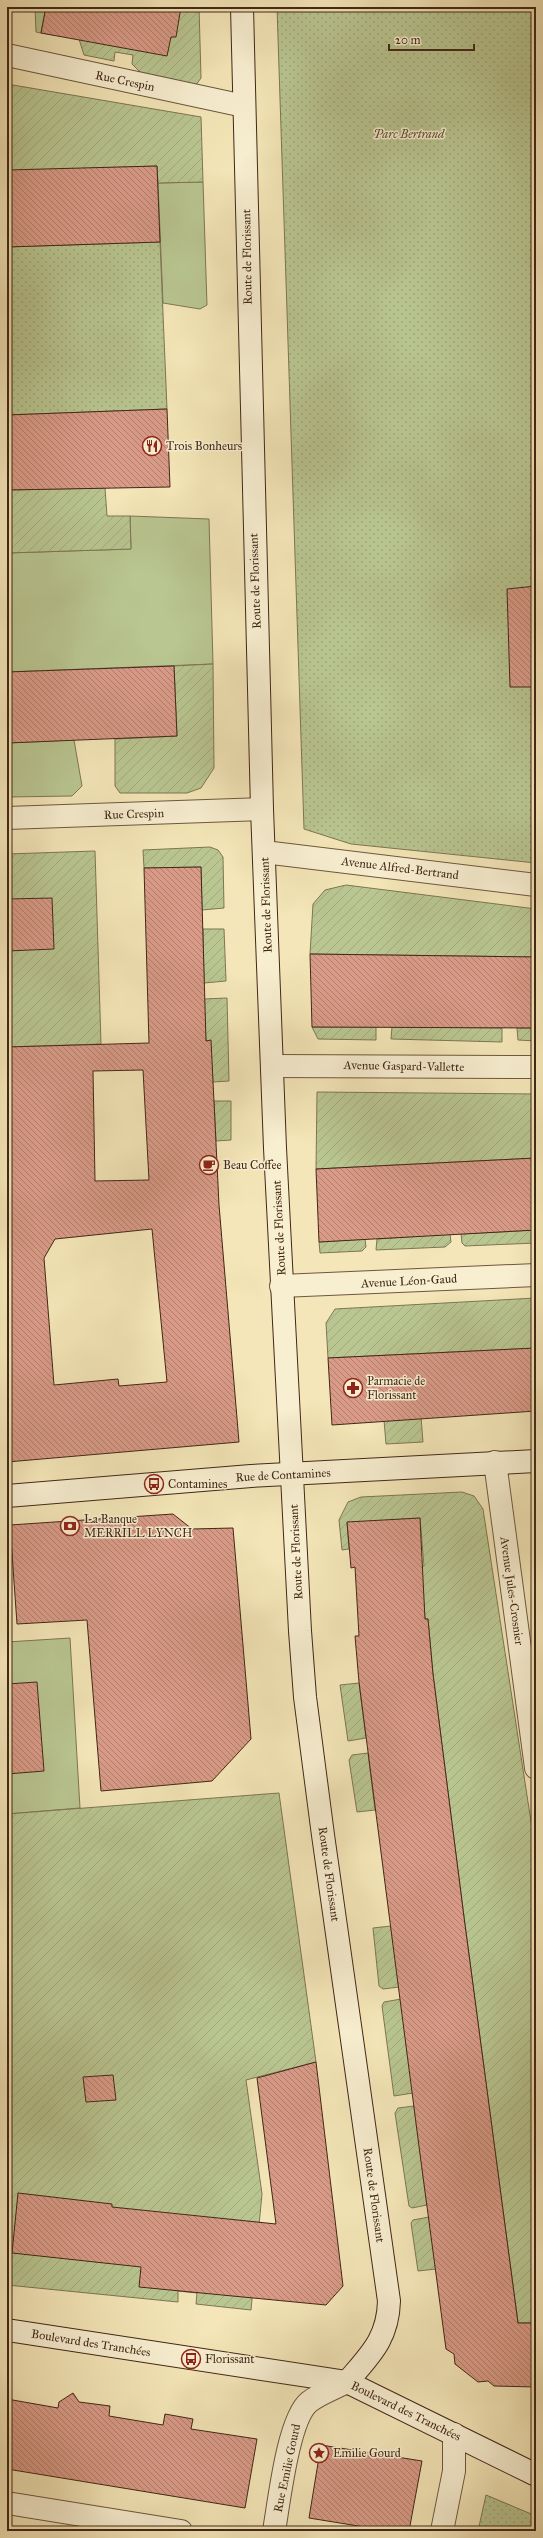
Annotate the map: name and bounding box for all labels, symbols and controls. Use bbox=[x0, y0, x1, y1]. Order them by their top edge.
scale bar bbox=[389, 26, 474, 52]
text: 20 m bbox=[395, 33, 421, 47]
street label: Rue Crespin bbox=[94, 68, 156, 94]
park label: Parc Bertrand bbox=[374, 127, 445, 141]
street label: Route de Florissant bbox=[239, 208, 255, 305]
restaurant icon: Trois Bonheurs bbox=[141, 435, 163, 457]
place label: Trois Bonheurs bbox=[166, 439, 242, 453]
street label: Route de Florissant bbox=[246, 532, 264, 629]
street label: Rue Crespin bbox=[104, 806, 165, 822]
street label: Avenue Alfred-Bertrand bbox=[340, 854, 459, 882]
street label: Route de Florissant bbox=[257, 856, 275, 953]
street label: Avenue Gaspard-Vallette bbox=[343, 1058, 464, 1074]
cafe icon: Beau Coffee bbox=[198, 1154, 220, 1176]
place label: Beau Coffee bbox=[223, 1158, 281, 1172]
street label: Route de Florissant bbox=[269, 1179, 288, 1276]
street label: Avenue Léon-Gaud bbox=[360, 1271, 457, 1291]
place label: Parmacie de Florissant bbox=[367, 1374, 425, 1402]
pharmacy icon: Parmacie de Florissant bbox=[342, 1377, 364, 1399]
street label: Rue de Contamines bbox=[235, 1466, 331, 1484]
bus stop icon: Contamines bbox=[143, 1473, 165, 1495]
place label: Contamines bbox=[168, 1477, 227, 1491]
street label: Route de Florissant bbox=[286, 1503, 305, 1600]
place label: La Banque MERRILL LYNCH bbox=[84, 1512, 192, 1540]
bank icon: La Banque MERRILL LYNCH bbox=[59, 1515, 81, 1537]
street label: Avenue Jules-Crosnier bbox=[496, 1535, 527, 1647]
street label: Route de Florissant bbox=[315, 1826, 343, 1923]
street label: Route de Florissant bbox=[360, 2147, 388, 2244]
street label: Boulevard des Tranchées bbox=[30, 2327, 152, 2359]
bus stop icon: Florissant bbox=[180, 2348, 202, 2370]
place label: Florissant bbox=[205, 2352, 255, 2366]
street label: Boulevard des Tranchées bbox=[349, 2378, 463, 2444]
street label: Rue Emilie Gourd bbox=[271, 2422, 303, 2514]
place icon: Emilie Gourd bbox=[308, 2442, 330, 2464]
place label: Emilie Gourd bbox=[333, 2446, 401, 2460]

